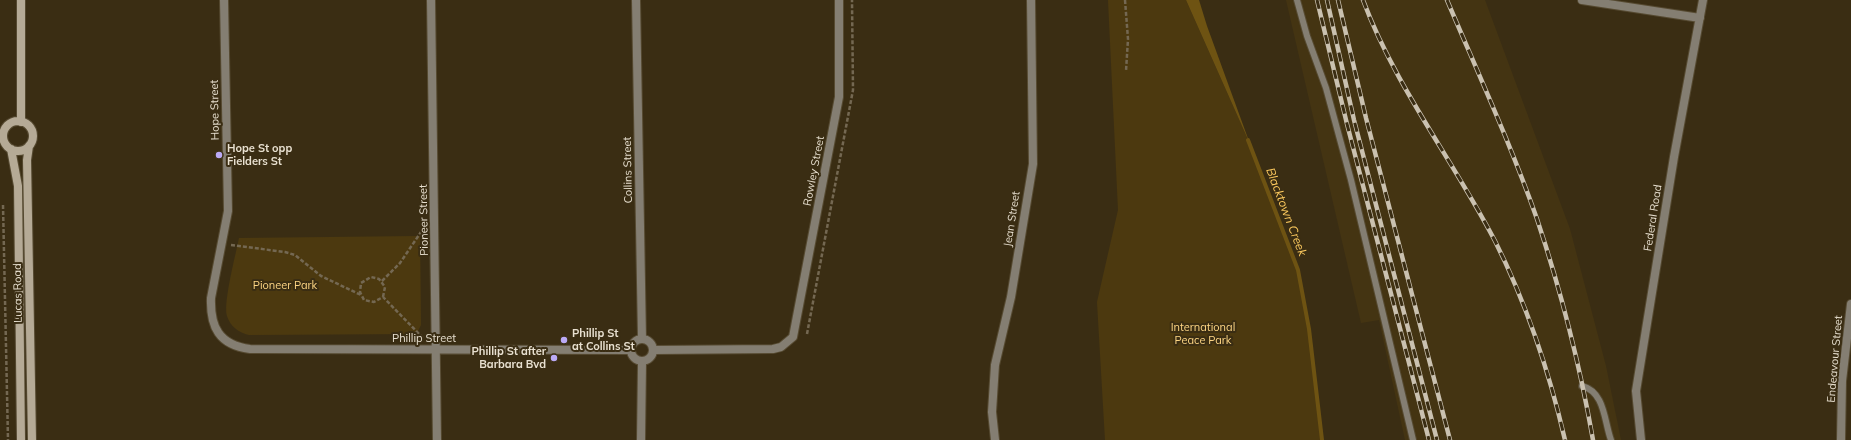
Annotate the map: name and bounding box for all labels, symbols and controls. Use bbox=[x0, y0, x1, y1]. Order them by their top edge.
street label: Hope Street bbox=[208, 80, 222, 140]
street label: Rowley Street bbox=[801, 135, 827, 207]
street label: Collins Street bbox=[621, 137, 635, 203]
place label: Hope St opp Fielders St bbox=[227, 142, 292, 168]
marker: Hope St opp Fielders St bbox=[214, 150, 224, 160]
water label: Blacktown Creek bbox=[1263, 166, 1309, 258]
street label: Pioneer Street bbox=[417, 184, 431, 256]
street label: Federal Road bbox=[1641, 184, 1665, 252]
street label: Jean Street bbox=[1001, 190, 1023, 248]
street label: Lucas Road bbox=[11, 263, 25, 323]
park label: Pioneer Park bbox=[253, 279, 317, 293]
street label: Endeavour Street bbox=[1825, 315, 1845, 403]
park label: International Peace Park bbox=[1171, 321, 1235, 347]
place label: Phillip St at Collins St bbox=[572, 327, 635, 353]
street label: Phillip Street bbox=[392, 332, 456, 346]
marker: Phillip St at Collins St bbox=[559, 335, 569, 345]
place label: Phillip St after Barbara Bvd bbox=[471, 345, 546, 371]
marker: Phillip St after Barbara Bvd bbox=[549, 353, 559, 363]

